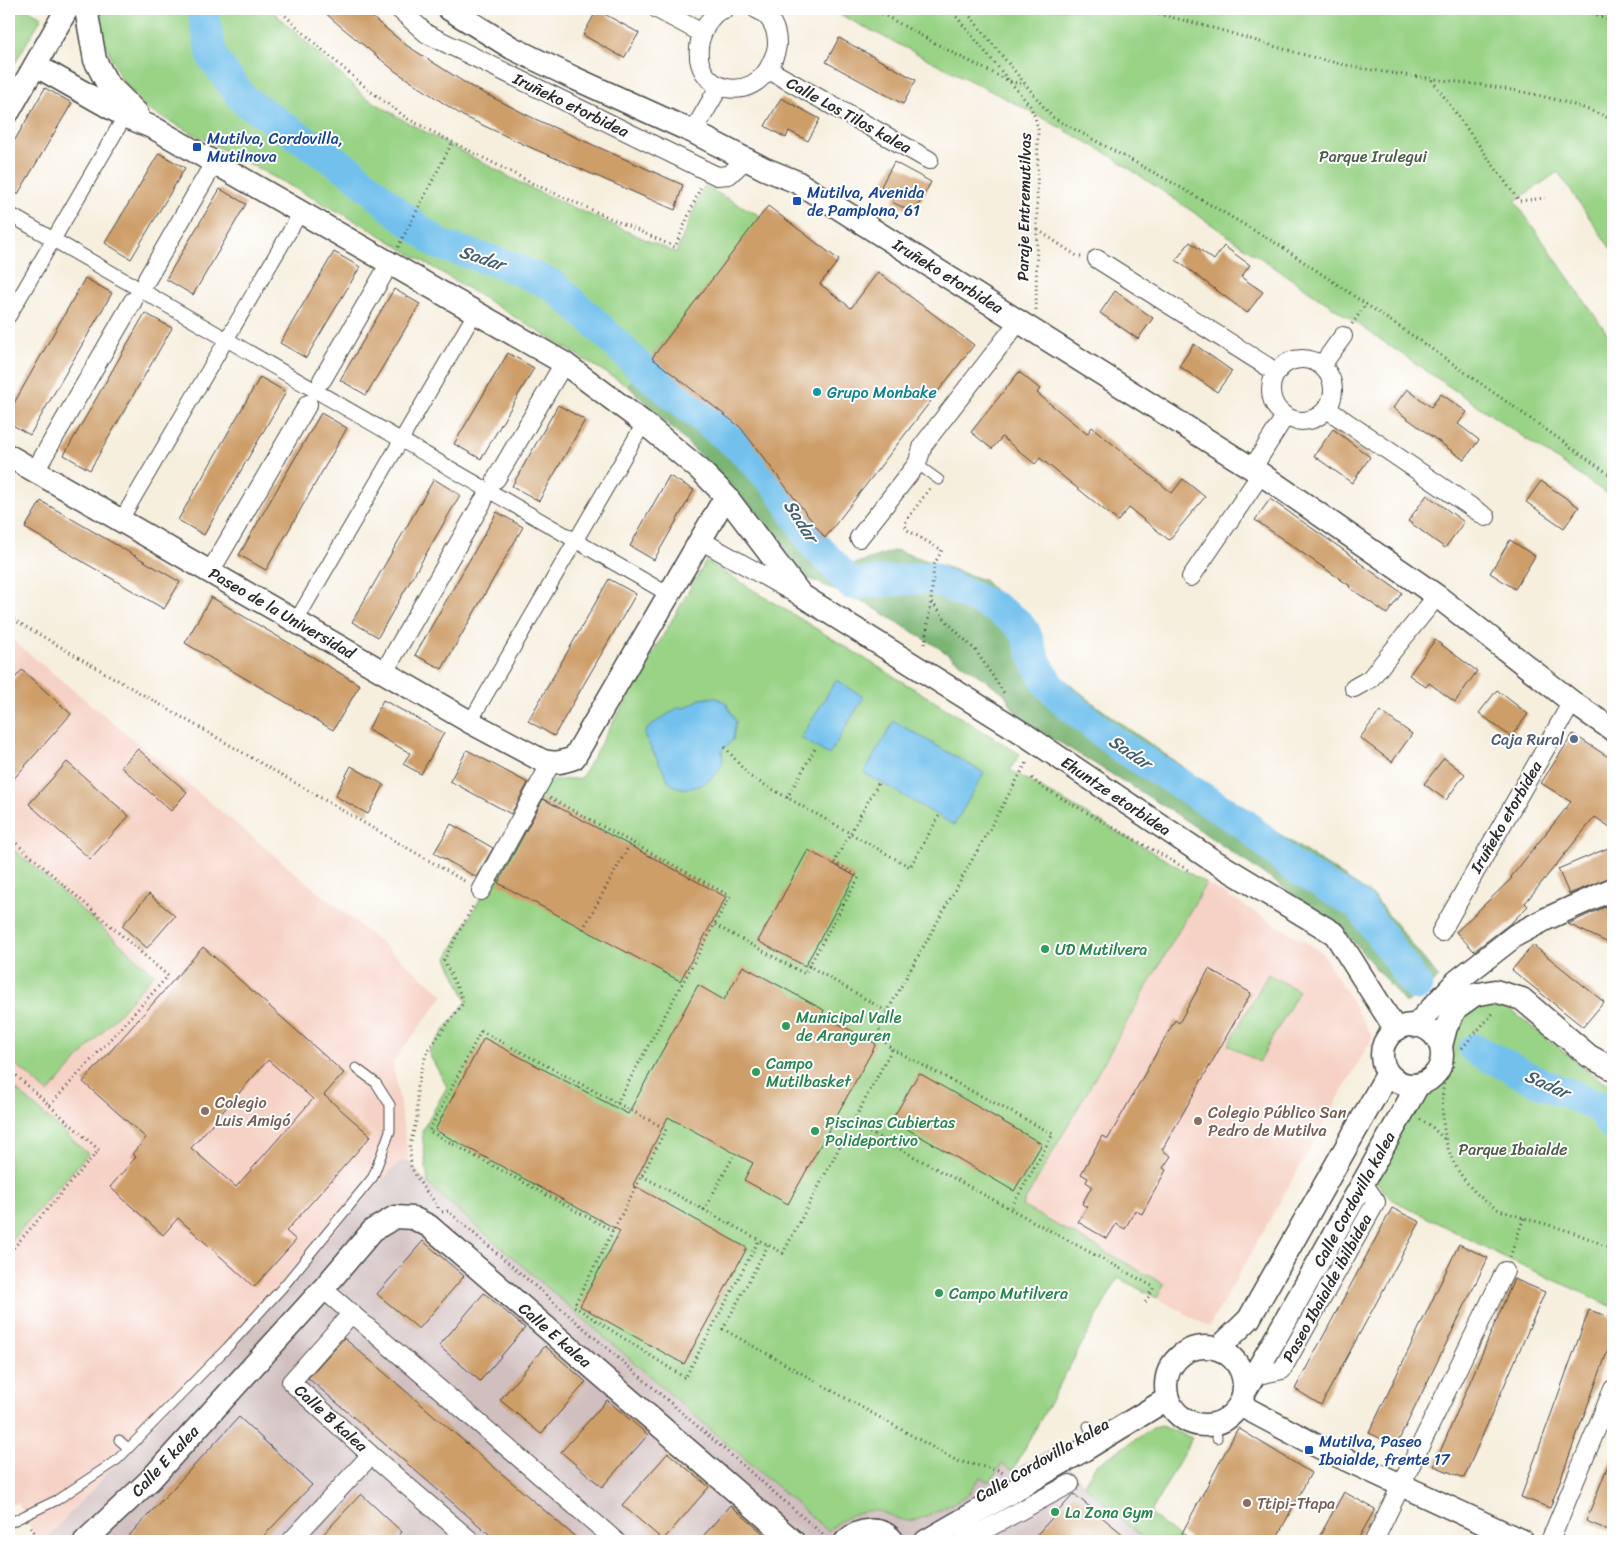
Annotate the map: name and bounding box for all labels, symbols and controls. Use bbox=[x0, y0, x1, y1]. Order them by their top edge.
street label: Iruñeko etorbidea bbox=[507, 64, 635, 146]
street label: Calle Los Tilos kalea bbox=[781, 69, 918, 162]
place label: Mutilva, Cordovilla, Mutilnova bbox=[207, 124, 343, 171]
street label: Paraje Entremutilvas bbox=[1008, 132, 1040, 281]
marker: Mutilva, Cordovilla, Mutilnova bbox=[191, 141, 203, 153]
park label: Parque Irulegui bbox=[1319, 142, 1428, 171]
place label: Mutilva, Avenida de Pamplona, 61 bbox=[807, 178, 924, 225]
marker: Mutilva, Avenida de Pamplona, 61 bbox=[791, 195, 803, 207]
street label: Iruñeko etorbidea bbox=[886, 230, 1010, 322]
water label: Sadar bbox=[455, 236, 512, 281]
place label: Grupo Monbake bbox=[827, 378, 937, 407]
marker: Grupo Monbake bbox=[811, 386, 823, 398]
water label: Sadar bbox=[775, 493, 829, 552]
street label: Paseo de la Universidad bbox=[203, 559, 362, 668]
place label: Caja Rural bbox=[1491, 725, 1564, 754]
water label: Sadar bbox=[1102, 726, 1161, 780]
marker: Caja Rural bbox=[1568, 733, 1580, 745]
street label: Ehuntze etorbidea bbox=[1055, 748, 1177, 844]
street label: Iruñeko etorbidea bbox=[1461, 754, 1551, 880]
place label: UD Mutilvera bbox=[1055, 935, 1147, 964]
marker: UD Mutilvera bbox=[1039, 943, 1051, 955]
place label: Municipal Valle de Aranguren bbox=[796, 1003, 902, 1050]
marker: Municipal Valle de Aranguren bbox=[780, 1020, 792, 1032]
place label: Campo Mutilbasket bbox=[766, 1049, 851, 1096]
water label: Sadar bbox=[1519, 1060, 1578, 1109]
marker: Campo Mutilbasket bbox=[750, 1066, 762, 1078]
place label: Colegio Luis Amigó bbox=[215, 1088, 291, 1135]
place label: Colegio Público San Pedro de Mutilva bbox=[1208, 1098, 1347, 1145]
marker: Colegio Luis Amigó bbox=[199, 1105, 211, 1117]
place label: Piscinas Cubiertas Polideportivo bbox=[825, 1108, 956, 1155]
marker: Colegio Público San Pedro de Mutilva bbox=[1192, 1115, 1204, 1127]
marker: Piscinas Cubiertas Polideportivo bbox=[809, 1125, 821, 1137]
street label: Calle Cordovilla kalea bbox=[1305, 1126, 1403, 1272]
park label: Parque Ibaialde bbox=[1458, 1135, 1568, 1164]
street label: Paseo Ibaialde ibilbidea bbox=[1274, 1208, 1380, 1368]
place label: Campo Mutilvera bbox=[949, 1279, 1068, 1308]
marker: Campo Mutilvera bbox=[933, 1287, 945, 1299]
street label: Calle E kalea bbox=[512, 1295, 599, 1376]
street label: Calle B kalea bbox=[287, 1377, 375, 1460]
street label: Calle Cordovilla kalea bbox=[969, 1410, 1115, 1510]
street label: Calle E kalea bbox=[124, 1418, 207, 1504]
place label: Mutilva, Paseo Ibaialde, frente 17 bbox=[1318, 1427, 1451, 1474]
marker: Mutilva, Paseo Ibaialde, frente 17 bbox=[1303, 1444, 1315, 1456]
place label: Ttipi-Ttapa bbox=[1257, 1489, 1335, 1518]
marker: Ttipi-Ttapa bbox=[1241, 1497, 1253, 1509]
place label: La Zona Gym bbox=[1065, 1498, 1153, 1527]
marker: La Zona Gym bbox=[1049, 1506, 1061, 1518]

